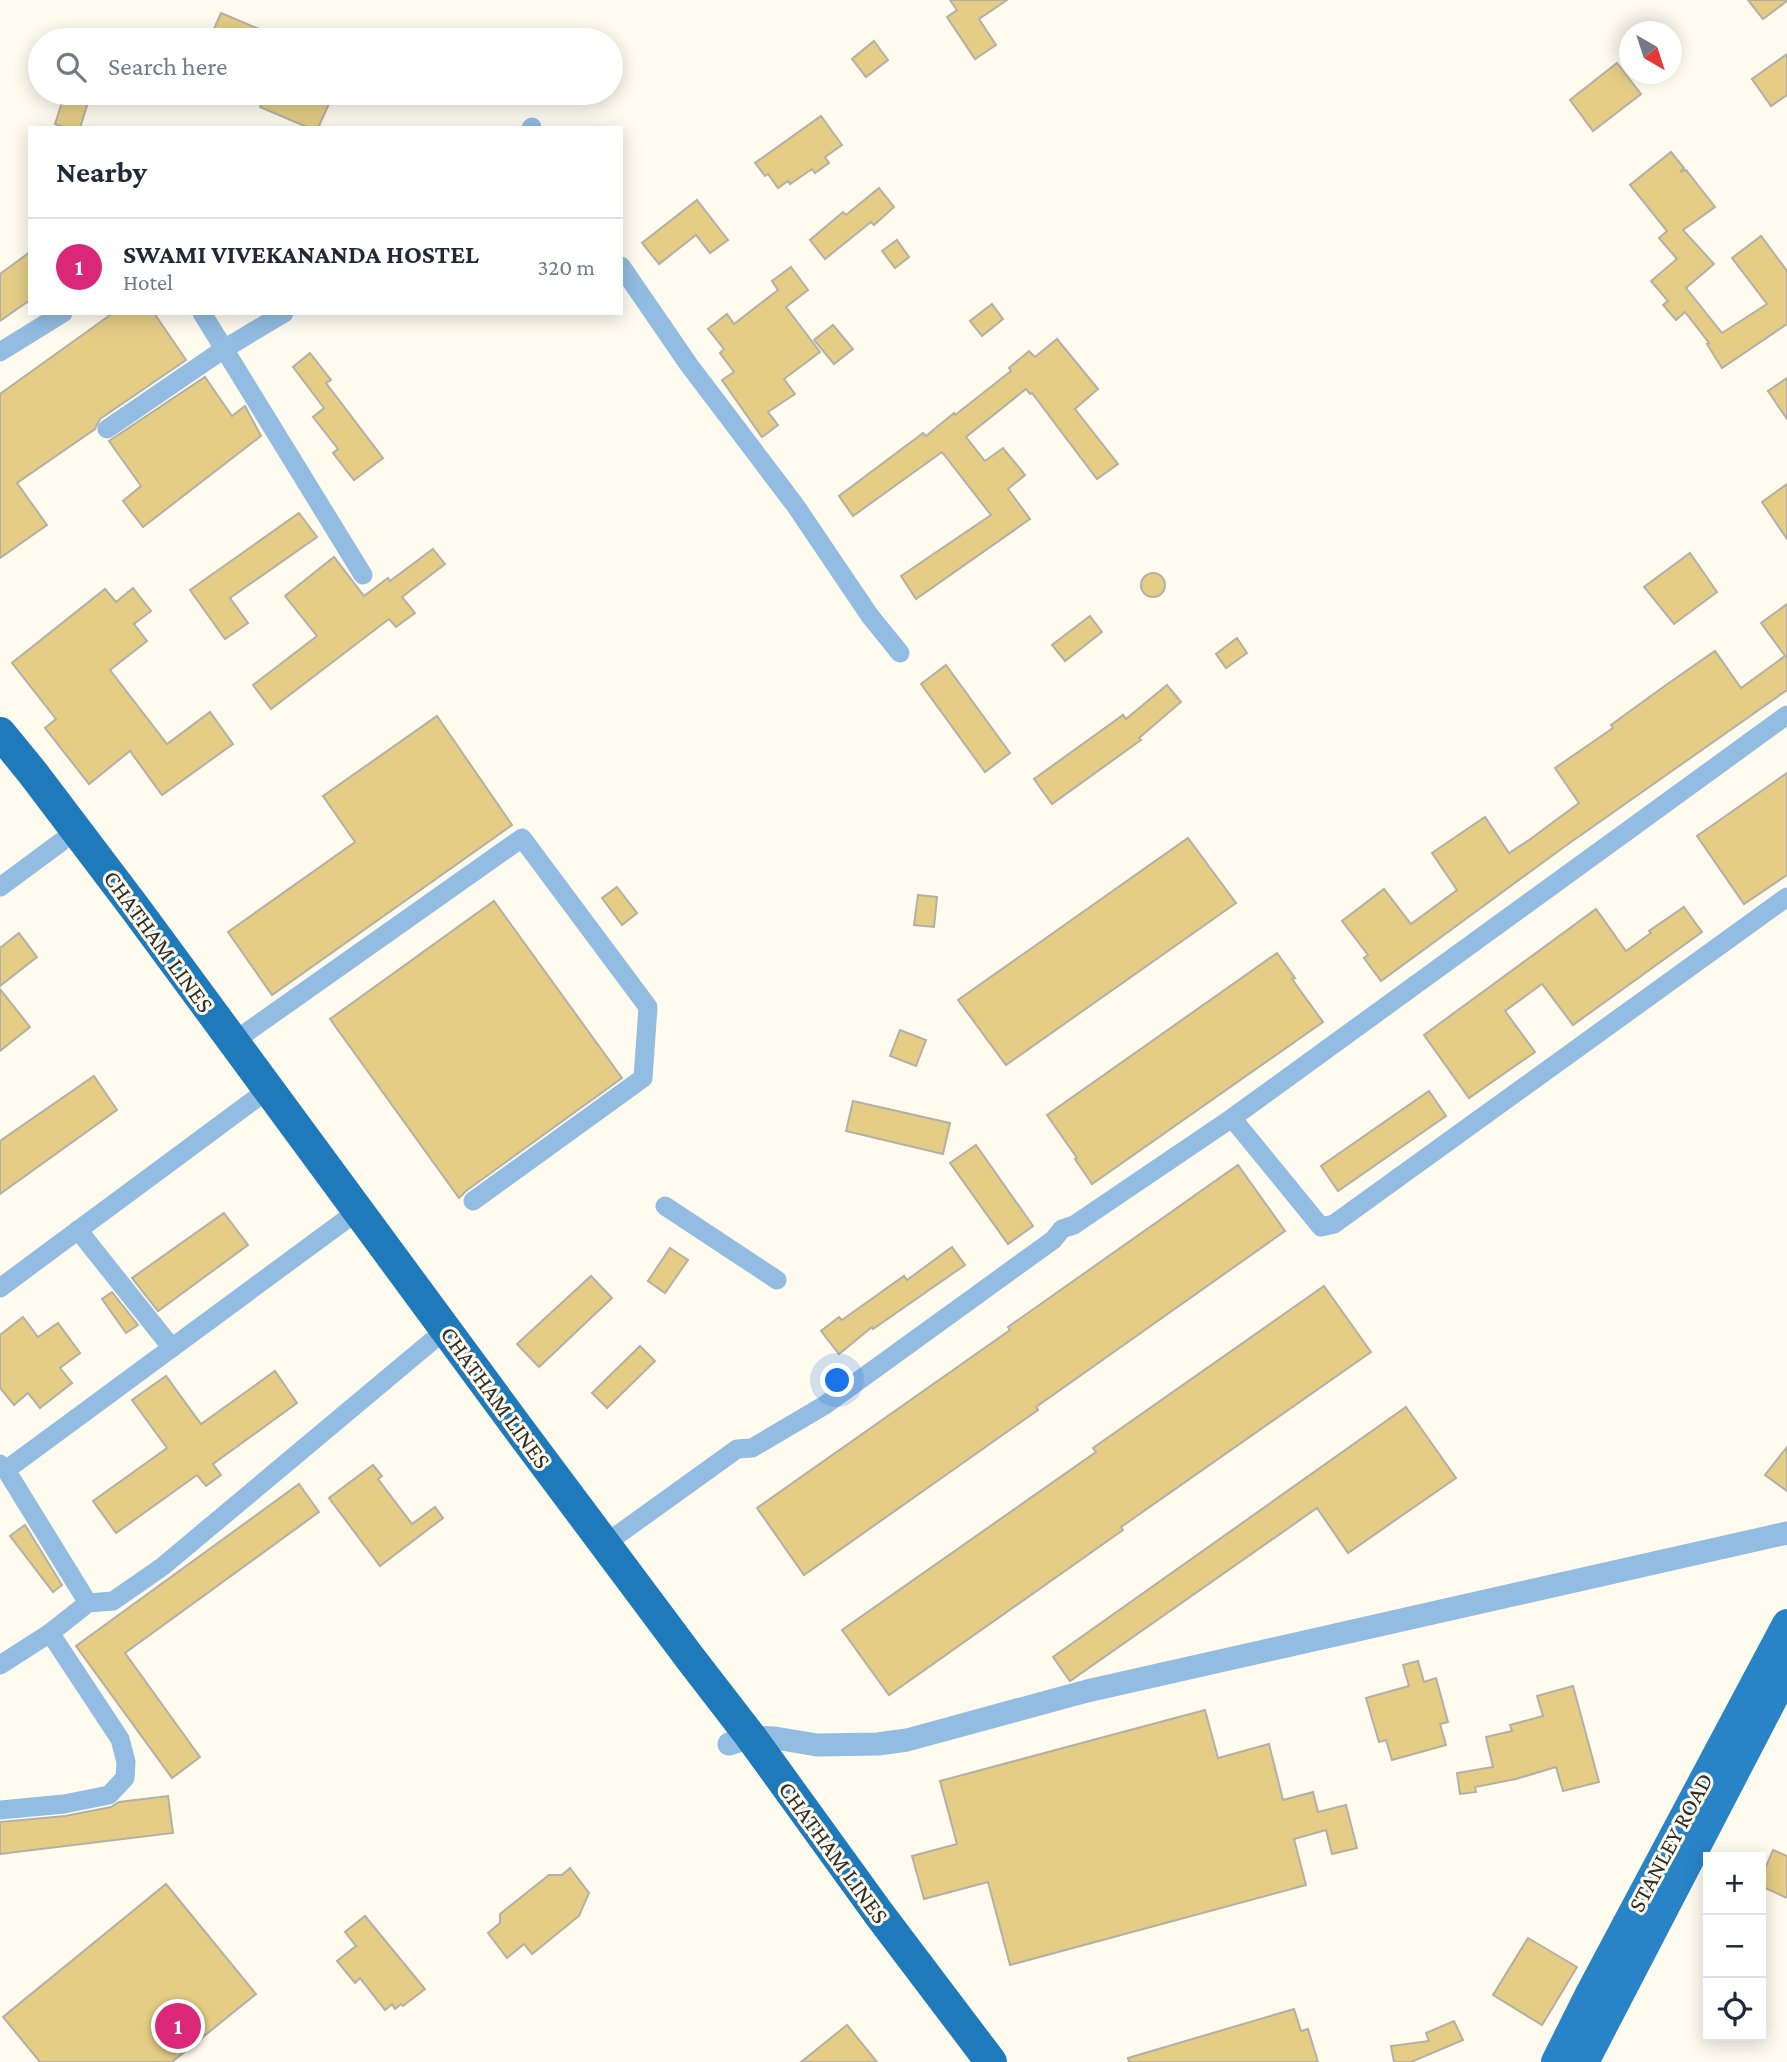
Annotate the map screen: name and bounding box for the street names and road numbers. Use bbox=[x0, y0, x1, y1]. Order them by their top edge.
street label: CHATHAM LINES bbox=[98, 865, 220, 1017]
street label: CHATHAM LINES bbox=[435, 1321, 557, 1473]
street label: STANLEY ROAD bbox=[1622, 1768, 1718, 1916]
street label: CHATHAM LINES bbox=[773, 1776, 895, 1928]

